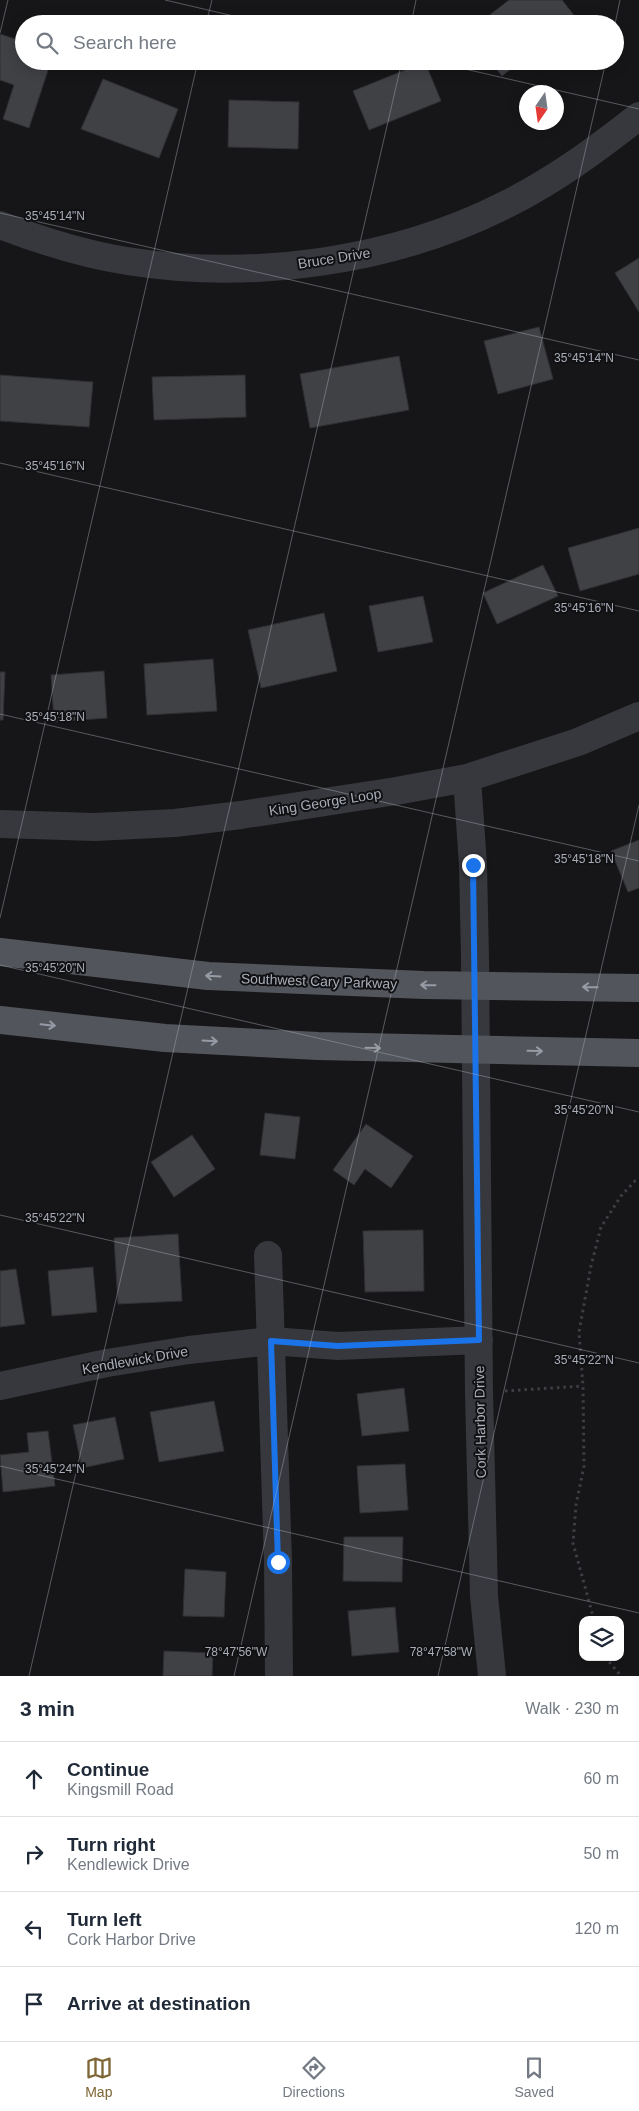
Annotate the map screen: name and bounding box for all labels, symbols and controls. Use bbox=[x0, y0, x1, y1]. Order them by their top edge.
search box bbox=[15, 15, 624, 70]
icon: search bbox=[33, 29, 61, 57]
text: Search here bbox=[73, 32, 177, 53]
north arrow bbox=[519, 85, 564, 130]
text: 35°45'14"N bbox=[25, 209, 85, 223]
street label: Bruce Drive bbox=[297, 244, 372, 272]
text: 35°45'14"N bbox=[554, 351, 614, 365]
text: 35°45'16"N bbox=[25, 459, 85, 473]
text: 35°45'16"N bbox=[554, 601, 614, 615]
text: 35°45'18"N bbox=[25, 710, 85, 724]
street label: King George Loop bbox=[268, 785, 383, 819]
text: 35°45'18"N bbox=[554, 852, 614, 866]
route end bbox=[462, 854, 485, 877]
text: 35°45'20"N bbox=[25, 961, 85, 975]
street label: Southwest Cary Parkway bbox=[241, 970, 397, 992]
one-way arrow bbox=[205, 971, 221, 980]
one-way arrow bbox=[420, 980, 436, 990]
one-way arrow bbox=[583, 982, 599, 992]
one-way arrow bbox=[40, 1020, 56, 1030]
one-way arrow bbox=[202, 1036, 218, 1045]
one-way arrow bbox=[364, 1043, 380, 1052]
one-way arrow bbox=[526, 1046, 543, 1056]
text: 35°45'20"N bbox=[554, 1103, 614, 1117]
text: 35°45'22"N bbox=[25, 1211, 85, 1225]
street label: Kendlewick Drive bbox=[81, 1343, 189, 1377]
text: 35°45'22"N bbox=[554, 1353, 614, 1367]
street label: Cork Harbor Drive bbox=[471, 1365, 489, 1479]
text: 35°45'24"N bbox=[25, 1462, 85, 1476]
route start bbox=[267, 1551, 290, 1574]
map controls bbox=[579, 1616, 624, 1661]
button: layers bbox=[579, 1616, 624, 1661]
text: 78°47'56"W bbox=[205, 1645, 268, 1659]
text: 78°47'58"W bbox=[410, 1645, 473, 1659]
text: 3 min bbox=[20, 1697, 75, 1720]
text: Walk · 230 m bbox=[525, 1700, 619, 1717]
text: Continue bbox=[67, 1759, 149, 1780]
icon: ahead bbox=[20, 1765, 48, 1793]
text: 60 m bbox=[583, 1770, 619, 1787]
text: Kingsmill Road bbox=[67, 1781, 174, 1798]
text: Turn right bbox=[67, 1834, 155, 1855]
icon: right bbox=[20, 1840, 48, 1868]
text: 50 m bbox=[583, 1845, 619, 1862]
text: Kendlewick Drive bbox=[67, 1856, 190, 1873]
text: Turn left bbox=[67, 1909, 142, 1930]
icon: left bbox=[20, 1915, 48, 1943]
text: 120 m bbox=[575, 1920, 619, 1937]
text: Cork Harbor Drive bbox=[67, 1931, 196, 1948]
icon: arrive bbox=[20, 1990, 48, 2018]
text: Arrive at destination bbox=[67, 1993, 251, 2014]
tab: Map bbox=[85, 2054, 113, 2100]
tab: Directions bbox=[283, 2054, 345, 2100]
tab: Saved bbox=[514, 2054, 554, 2100]

